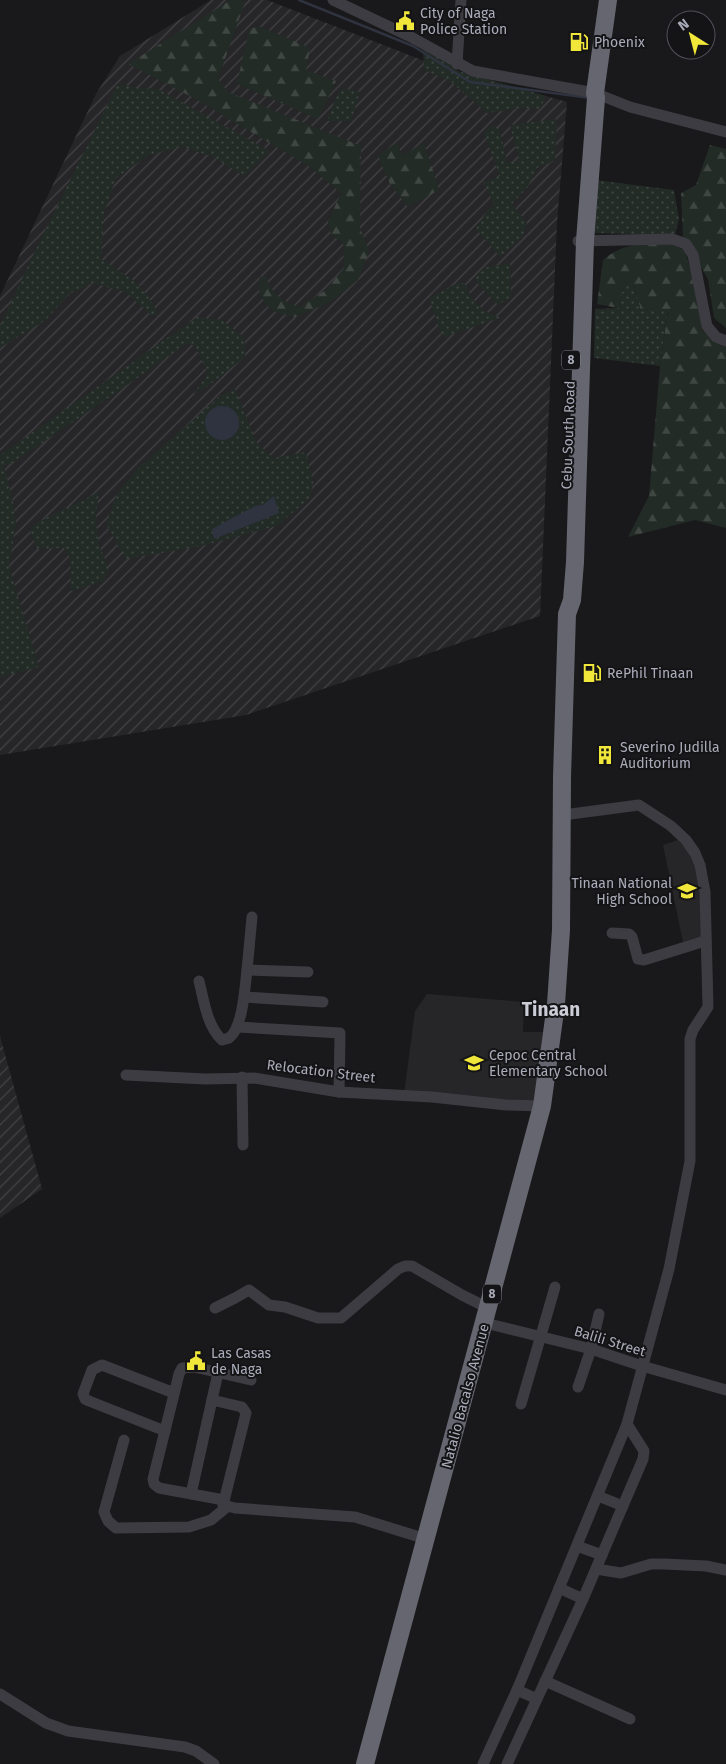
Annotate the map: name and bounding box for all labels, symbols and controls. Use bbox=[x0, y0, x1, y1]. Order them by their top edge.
place label: City of Naga Police Station bbox=[420, 5, 507, 38]
public building icon: City of Naga Police Station bbox=[394, 10, 416, 32]
north arrow bbox=[666, 10, 716, 60]
text: N bbox=[675, 15, 692, 34]
fuel station icon: Phoenix bbox=[568, 31, 590, 53]
place label: Phoenix bbox=[594, 34, 645, 51]
road number: 8 bbox=[562, 350, 580, 370]
street label: Cebu South Road bbox=[558, 380, 579, 490]
fuel station icon: RePhil Tinaan bbox=[581, 662, 603, 684]
place label: RePhil Tinaan bbox=[607, 665, 693, 682]
place label: Severino Judilla Auditorium bbox=[620, 739, 720, 772]
building icon: Severino Judilla Auditorium bbox=[594, 744, 616, 766]
place label: Tinaan National High School bbox=[571, 875, 672, 908]
school or university icon: Tinaan National High School bbox=[676, 880, 698, 902]
district label: Tinaan bbox=[522, 998, 580, 1021]
place label: Cepoc Central Elementary School bbox=[489, 1047, 607, 1080]
school or university icon: Cepoc Central Elementary School bbox=[463, 1052, 485, 1074]
street label: Relocation Street bbox=[266, 1056, 377, 1087]
road number: 8 bbox=[483, 1285, 501, 1304]
street label: Natalio Bacalso Avenue bbox=[438, 1322, 493, 1470]
street label: Balili Street bbox=[572, 1323, 649, 1361]
place label: Las Casas de Naga bbox=[211, 1345, 272, 1378]
public building icon: Las Casas de Naga bbox=[185, 1350, 207, 1372]

